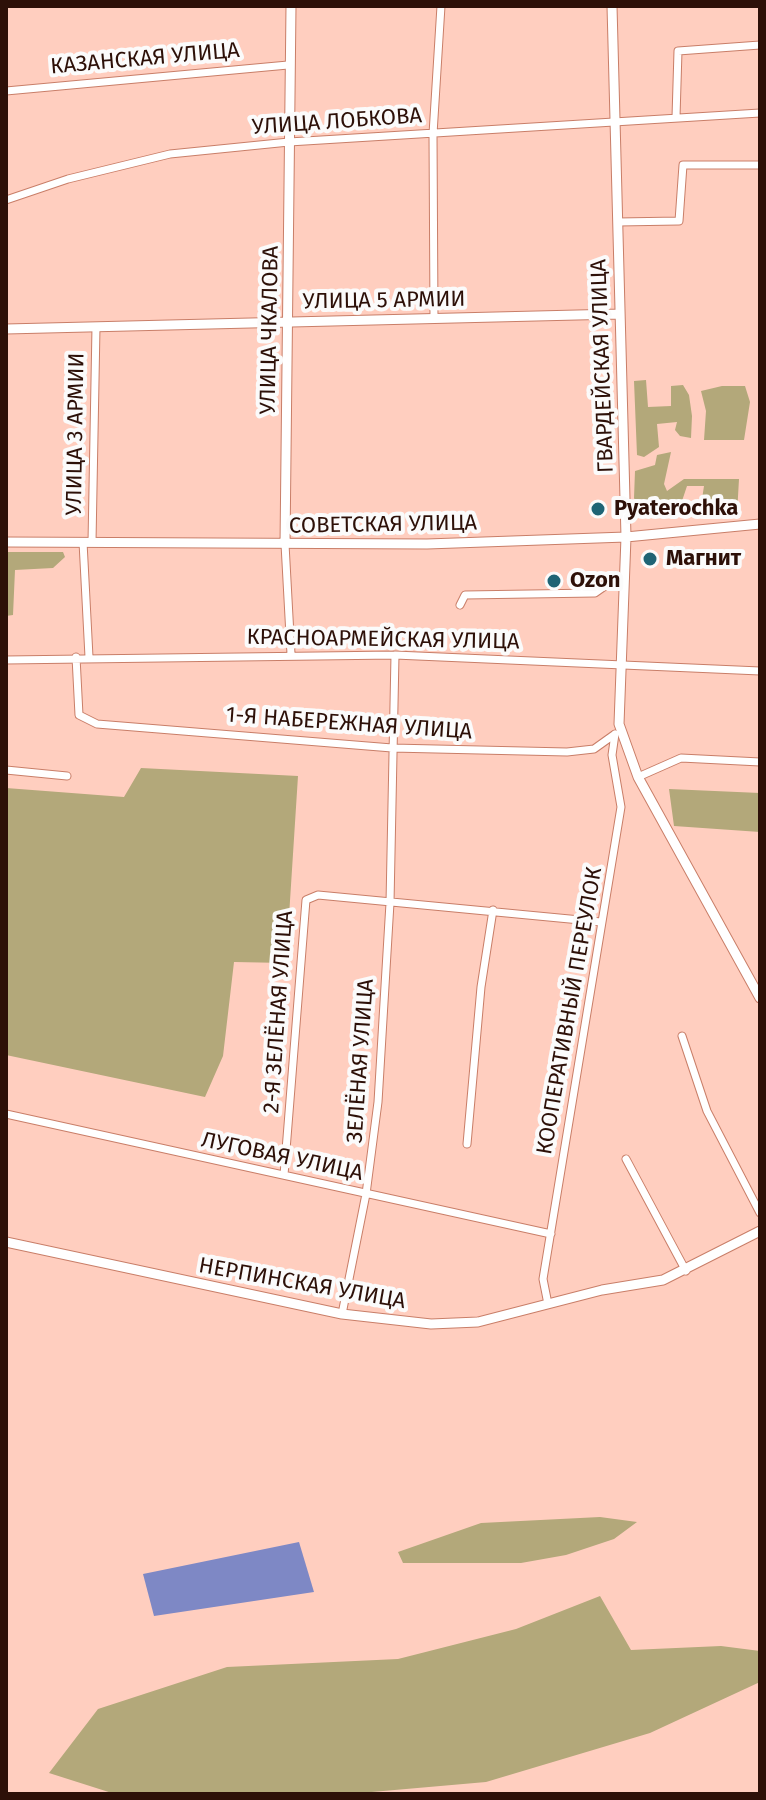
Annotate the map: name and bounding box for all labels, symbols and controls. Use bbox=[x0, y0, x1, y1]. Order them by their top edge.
street label: КАЗАНСКАЯ УЛИЦА bbox=[49, 38, 241, 80]
street label: УЛИЦА ЛОБКОВА bbox=[251, 103, 423, 141]
street label: УЛИЦА ЧКАЛОВА bbox=[255, 245, 285, 415]
street label: ГВАРДЕЙСКАЯ УЛИЦА bbox=[586, 259, 620, 473]
street label: УЛИЦА 5 АРМИИ bbox=[302, 286, 466, 316]
street label: УЛИЦА 3 АРМИИ bbox=[61, 352, 91, 516]
place label: Pyaterochka bbox=[614, 496, 738, 522]
marker: Pyaterochka bbox=[589, 500, 607, 518]
street label: СОВЕТСКАЯ УЛИЦА bbox=[289, 510, 477, 540]
place label: Магнит bbox=[666, 546, 741, 572]
marker: Магнит bbox=[641, 550, 659, 568]
place label: Ozon bbox=[570, 568, 620, 594]
marker: Ozon bbox=[545, 572, 563, 590]
street label: КРАСНОАРМЕЙСКАЯ УЛИЦА bbox=[246, 624, 520, 656]
street label: 1-Я НАБЕРЕЖНАЯ УЛИЦА bbox=[225, 702, 473, 746]
street label: КООПЕРАТИВНЫЙ ПЕРЕУЛОК bbox=[532, 865, 608, 1157]
street label: 2-Я ЗЕЛЁНАЯ УЛИЦА bbox=[259, 910, 299, 1114]
street label: ЗЕЛЁНАЯ УЛИЦА bbox=[342, 978, 380, 1144]
street label: ЛУГОВАЯ УЛИЦА bbox=[199, 1127, 365, 1187]
street label: НЕРПИНСКАЯ УЛИЦА bbox=[197, 1253, 407, 1315]

